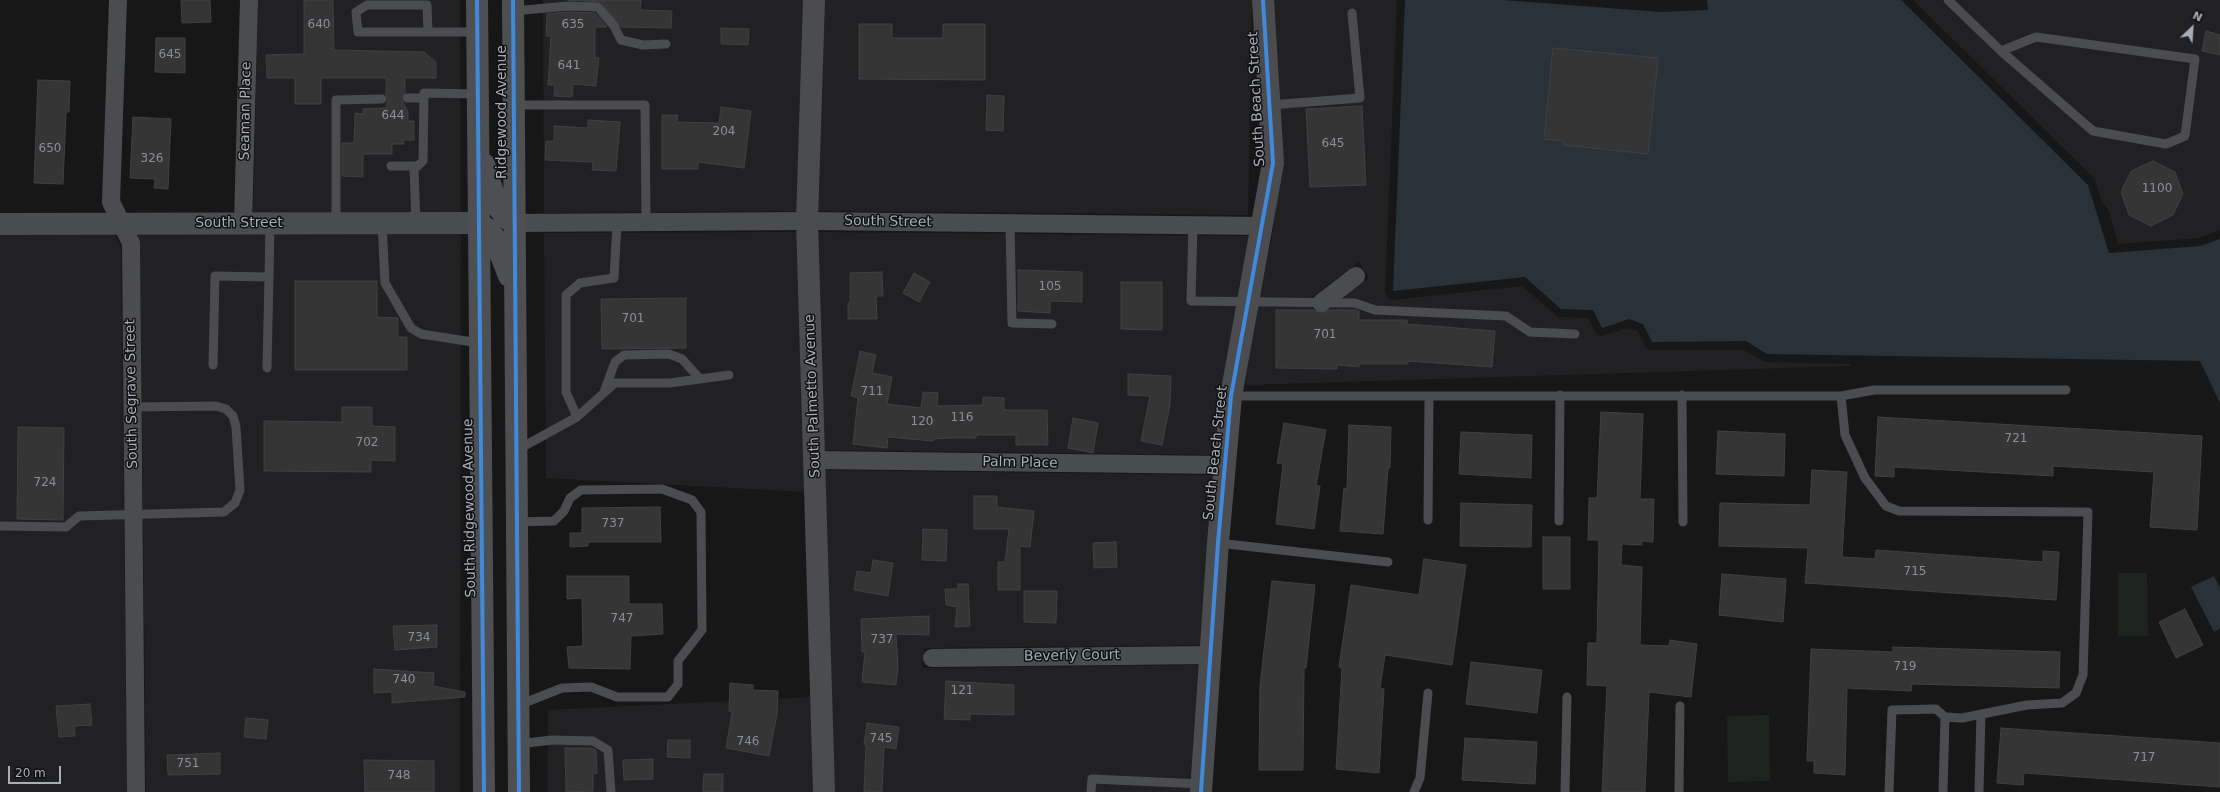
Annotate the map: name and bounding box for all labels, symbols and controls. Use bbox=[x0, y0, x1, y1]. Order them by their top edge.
north arrow bbox=[2172, 8, 2212, 48]
text: N bbox=[2190, 9, 2204, 25]
house number: 640 bbox=[308, 18, 330, 32]
house number: 635 bbox=[562, 18, 584, 32]
street label: South Beach Street bbox=[1245, 31, 1269, 167]
street label: Ridgewood Avenue bbox=[494, 45, 510, 179]
house number: 645 bbox=[159, 48, 181, 62]
house number: 641 bbox=[558, 59, 580, 73]
street label: Seaman Place bbox=[237, 61, 255, 161]
house number: 644 bbox=[382, 109, 404, 123]
house number: 204 bbox=[713, 125, 735, 139]
house number: 645 bbox=[1322, 137, 1344, 151]
house number: 650 bbox=[39, 142, 61, 156]
house number: 326 bbox=[141, 152, 163, 166]
house number: 1100 bbox=[2142, 182, 2172, 196]
street label: South Street bbox=[844, 213, 932, 231]
street label: South Street bbox=[195, 215, 283, 231]
house number: 105 bbox=[1039, 280, 1061, 294]
house number: 701 bbox=[622, 312, 644, 326]
street label: South Palmetto Avenue bbox=[802, 314, 824, 478]
street label: South Segrave Street bbox=[122, 319, 142, 469]
house number: 701 bbox=[1314, 328, 1336, 342]
house number: 711 bbox=[861, 385, 883, 399]
street label: South Beach Street bbox=[1201, 385, 1231, 521]
house number: 116 bbox=[951, 411, 973, 425]
house number: 120 bbox=[911, 415, 933, 429]
street label: South Ridgewood Avenue bbox=[460, 418, 480, 598]
house number: 721 bbox=[2005, 432, 2027, 446]
house number: 702 bbox=[356, 436, 378, 450]
street label: Palm Place bbox=[982, 454, 1058, 472]
house number: 724 bbox=[34, 476, 56, 490]
house number: 737 bbox=[602, 517, 624, 531]
house number: 715 bbox=[1904, 565, 1926, 579]
house number: 747 bbox=[611, 612, 633, 626]
house number: 734 bbox=[408, 631, 430, 645]
house number: 737 bbox=[871, 633, 893, 647]
street label: Beverly Court bbox=[1024, 647, 1120, 665]
house number: 719 bbox=[1894, 660, 1916, 674]
house number: 740 bbox=[393, 673, 415, 687]
house number: 121 bbox=[951, 684, 973, 698]
house number: 745 bbox=[870, 732, 892, 746]
house number: 746 bbox=[737, 735, 759, 749]
house number: 717 bbox=[2133, 751, 2155, 765]
house number: 751 bbox=[177, 757, 199, 771]
scale bar bbox=[10, 758, 63, 784]
text: 20 m bbox=[15, 766, 46, 780]
house number: 748 bbox=[388, 769, 410, 783]

